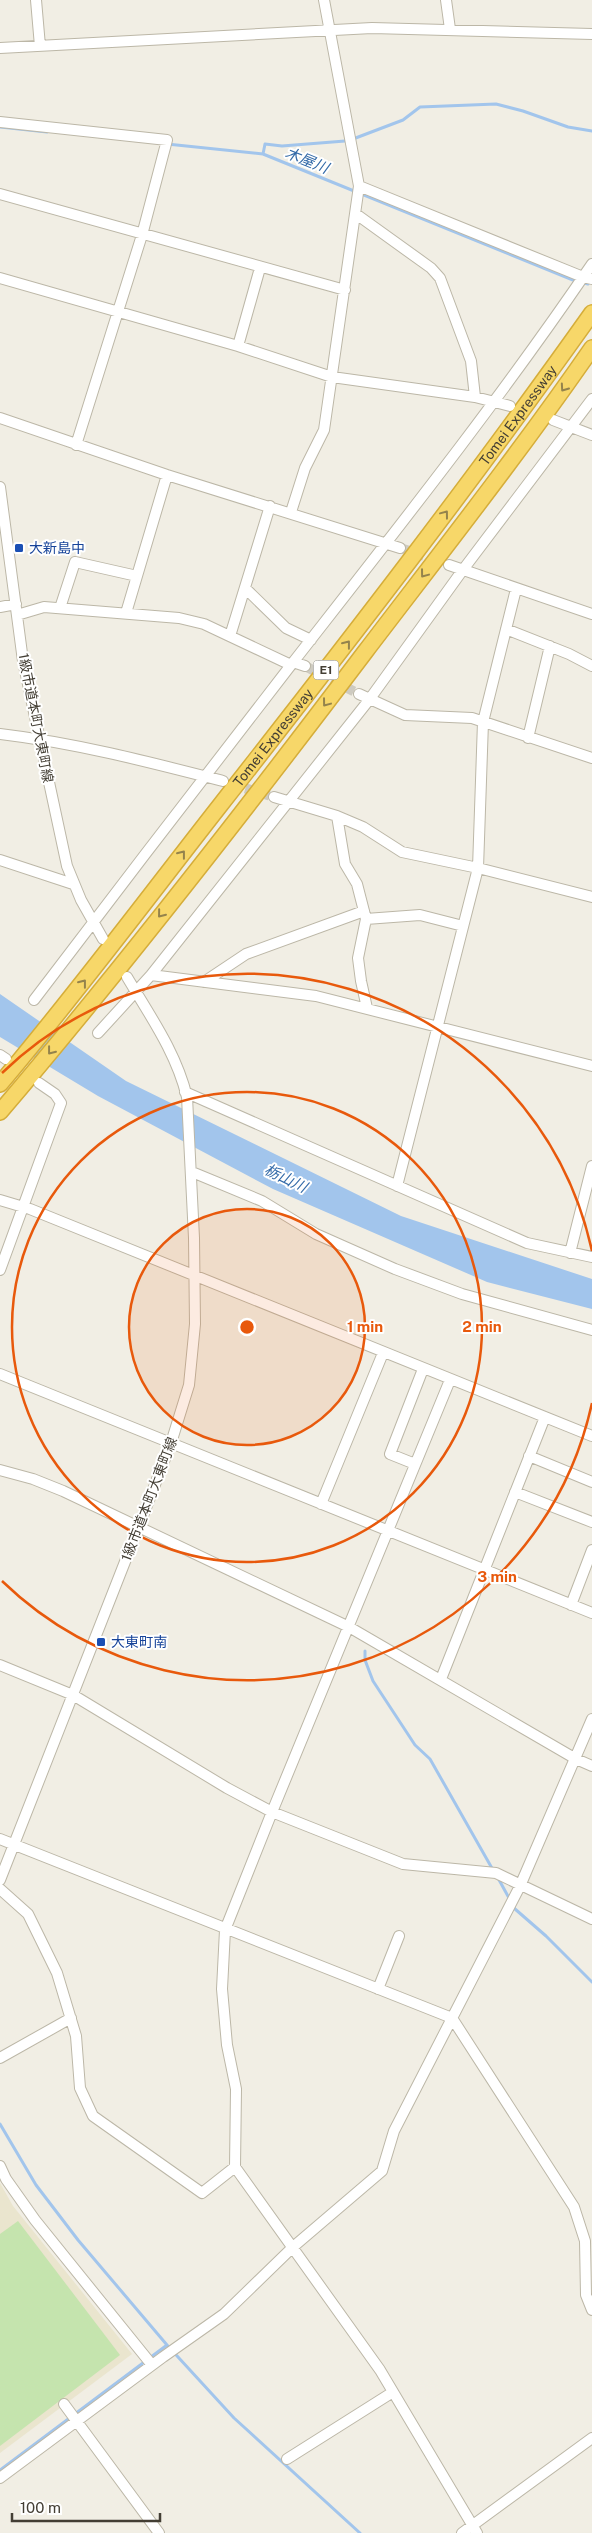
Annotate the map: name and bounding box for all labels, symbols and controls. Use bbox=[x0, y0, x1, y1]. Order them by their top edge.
water label: 木屋川 bbox=[283, 144, 333, 177]
street label: Tomei Expressway bbox=[476, 362, 560, 468]
one-way arrow bbox=[561, 382, 570, 392]
one-way arrow bbox=[439, 510, 448, 520]
place label: 大新島中 bbox=[29, 540, 85, 556]
marker: 大新島中 bbox=[13, 542, 25, 554]
one-way arrow bbox=[422, 568, 430, 577]
one-way arrow bbox=[341, 640, 350, 649]
street label: 1級市道本町大東町線 bbox=[16, 652, 56, 784]
road number: E1 bbox=[314, 660, 338, 680]
street label: Tomei Expressway bbox=[230, 685, 317, 790]
one-way arrow bbox=[323, 697, 332, 707]
one-way arrow bbox=[177, 851, 185, 860]
one-way arrow bbox=[158, 908, 167, 917]
one-way arrow bbox=[77, 979, 86, 988]
one-way arrow bbox=[48, 1045, 57, 1055]
water label: 栃山川 bbox=[262, 1160, 312, 1196]
centre of rings bbox=[238, 1318, 256, 1336]
text: 1 min bbox=[347, 1318, 383, 1335]
text: 2 min bbox=[462, 1318, 502, 1335]
street label: 1級市道本町大東町線 bbox=[118, 1435, 180, 1563]
text: 3 min bbox=[477, 1568, 517, 1585]
place label: 大東町南 bbox=[111, 1634, 167, 1650]
marker: 大東町南 bbox=[95, 1636, 107, 1648]
scale bar bbox=[12, 2490, 160, 2522]
text: 100 m bbox=[20, 2499, 61, 2516]

